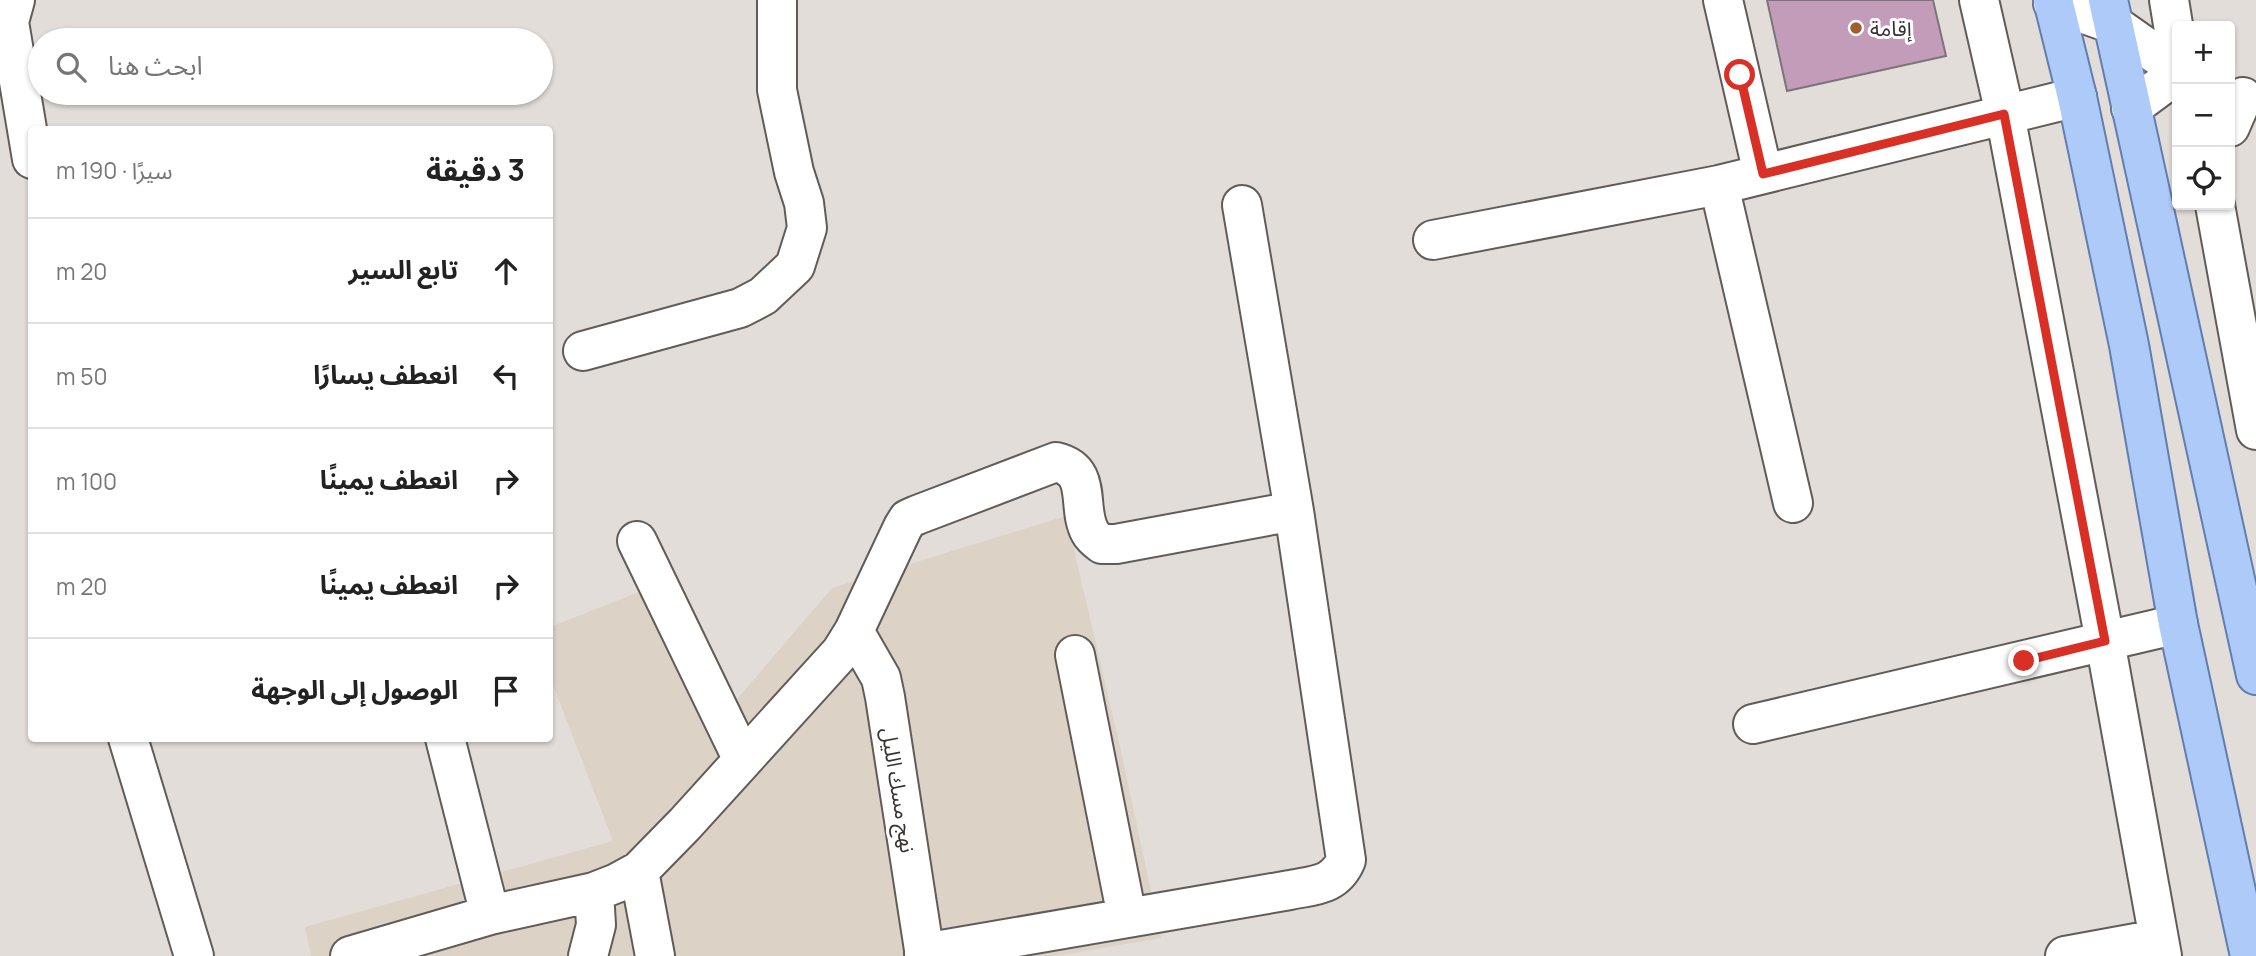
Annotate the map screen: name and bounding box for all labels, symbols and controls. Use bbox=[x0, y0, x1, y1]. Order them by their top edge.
place label: إقامة bbox=[1870, 14, 1912, 42]
marker: إقامة bbox=[1848, 20, 1864, 36]
map controls bbox=[2172, 21, 2235, 210]
button: + bbox=[2172, 21, 2235, 84]
search box bbox=[28, 28, 553, 105]
text: ابحث هنا bbox=[108, 47, 203, 83]
icon: search bbox=[52, 48, 90, 86]
route start bbox=[1724, 59, 1755, 90]
button: − bbox=[2172, 84, 2235, 147]
button: locate bbox=[2172, 147, 2235, 210]
text: 3 دقيقة bbox=[426, 149, 525, 190]
text: سيرًا · 190 m bbox=[56, 154, 172, 186]
text: تابع السير bbox=[348, 251, 458, 287]
icon: ahead bbox=[487, 252, 525, 290]
text: 20 m bbox=[56, 255, 107, 287]
text: انعطف يسارًا bbox=[313, 356, 458, 392]
icon: left bbox=[487, 357, 525, 395]
text: 50 m bbox=[56, 360, 107, 392]
text: انعطف يمينًا bbox=[320, 461, 458, 497]
icon: right bbox=[487, 462, 525, 500]
text: 100 m bbox=[56, 465, 117, 497]
text: انعطف يمينًا bbox=[320, 566, 458, 602]
icon: right bbox=[487, 567, 525, 605]
text: 20 m bbox=[56, 570, 107, 602]
route end bbox=[2008, 645, 2039, 676]
text: الوصول إلى الوجهة bbox=[251, 671, 458, 707]
icon: arrive bbox=[487, 672, 525, 710]
street label: نهج مسك الليل bbox=[873, 725, 923, 855]

